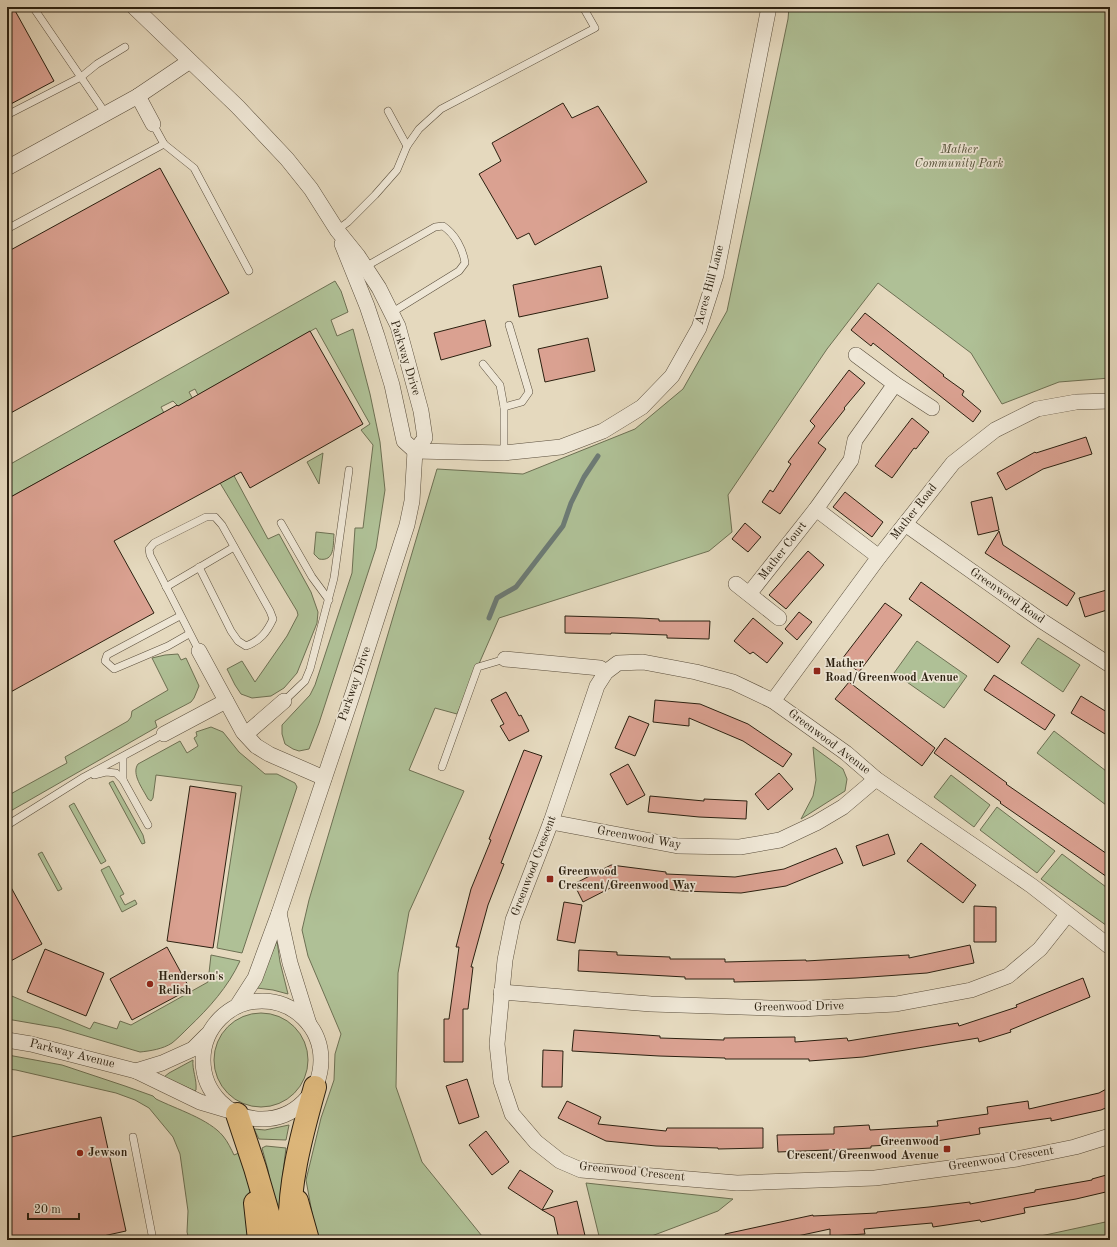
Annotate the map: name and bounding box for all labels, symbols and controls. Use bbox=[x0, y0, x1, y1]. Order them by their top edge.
park label: Mather Community Park bbox=[915, 144, 1004, 170]
street label: Acres Hill Lane bbox=[694, 243, 727, 326]
street label: Parkway Drive bbox=[388, 319, 422, 397]
street label: Mather Road bbox=[889, 482, 939, 542]
street label: Mather Court bbox=[757, 520, 809, 582]
street label: Greenwood Road bbox=[967, 566, 1047, 626]
street label: Parkway Drive bbox=[337, 645, 374, 723]
place label: Mather Road/Greenwood Avenue bbox=[825, 658, 959, 684]
marker: Mather Road/Greenwood Avenue bbox=[812, 666, 822, 676]
street label: Greenwood Avenue bbox=[786, 707, 873, 777]
street label: Greenwood Crescent bbox=[509, 814, 559, 918]
street label: Greenwood Way bbox=[596, 825, 683, 851]
place label: Greenwood Crescent/Greenwood Way bbox=[558, 866, 696, 892]
marker: Greenwood Crescent/Greenwood Way bbox=[545, 874, 555, 884]
place label: Henderson's Relish bbox=[158, 971, 223, 997]
marker: Henderson's Relish bbox=[145, 979, 155, 989]
street label: Greenwood Drive bbox=[754, 1000, 845, 1014]
street label: Parkway Avenue bbox=[28, 1038, 116, 1070]
place label: Greenwood Crescent/Greenwood Avenue bbox=[787, 1136, 940, 1162]
marker: Greenwood Crescent/Greenwood Avenue bbox=[942, 1144, 952, 1154]
street label: Greenwood Crescent bbox=[947, 1145, 1055, 1173]
place label: Jewson bbox=[88, 1147, 128, 1159]
marker: Jewson bbox=[75, 1148, 85, 1158]
street label: Greenwood Crescent bbox=[578, 1160, 686, 1184]
scale bar bbox=[28, 1195, 79, 1221]
text: 20 m bbox=[34, 1204, 61, 1216]

